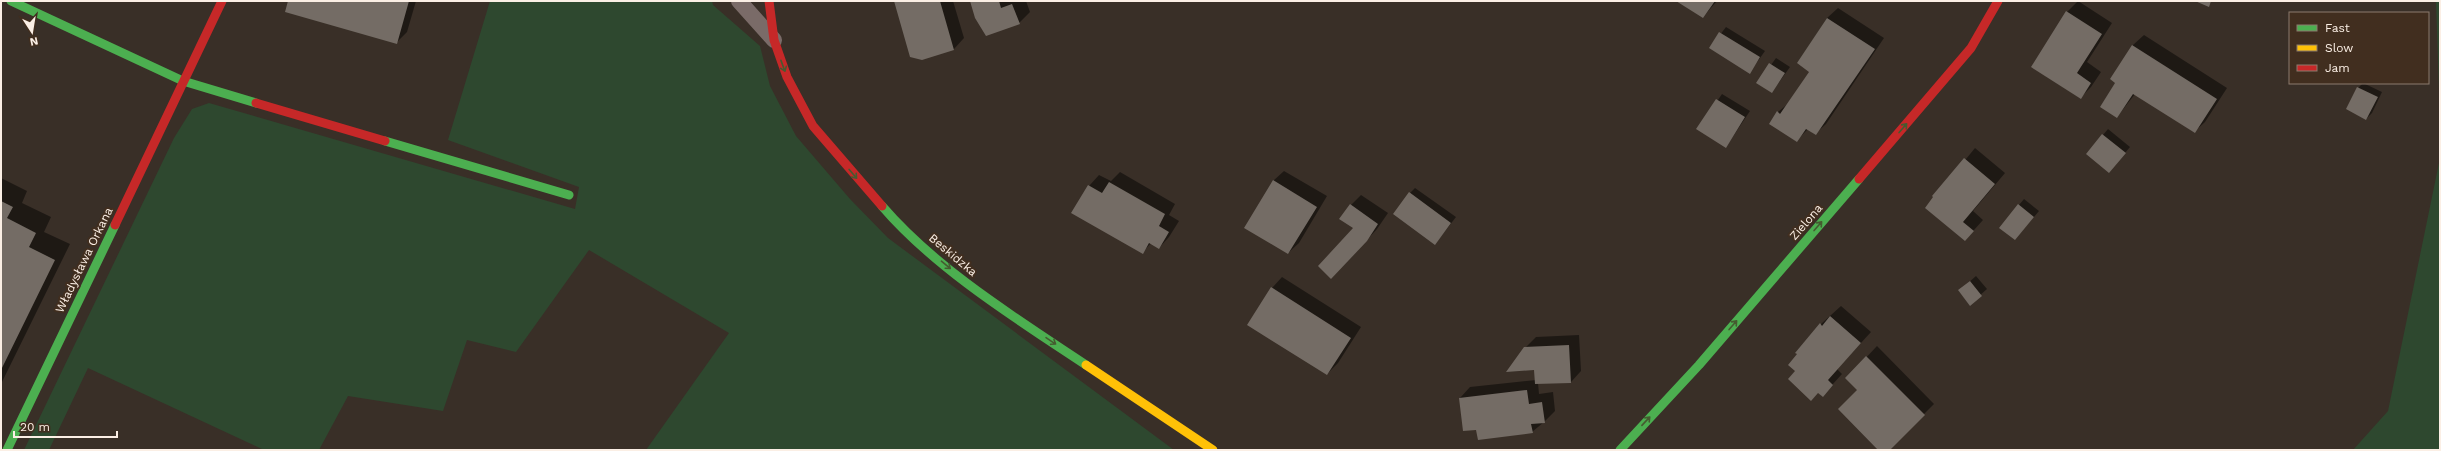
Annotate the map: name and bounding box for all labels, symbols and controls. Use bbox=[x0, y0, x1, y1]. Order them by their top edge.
north arrow bbox=[12, 12, 52, 52]
legend bbox=[2289, 12, 2429, 84]
text: Fast bbox=[2325, 21, 2350, 35]
text: N bbox=[29, 34, 39, 48]
text: Slow bbox=[2325, 41, 2353, 55]
one-way arrow bbox=[780, 60, 788, 72]
text: Jam bbox=[2325, 61, 2350, 75]
one-way arrow bbox=[1898, 122, 1907, 133]
one-way arrow bbox=[849, 169, 858, 180]
street label: Zielona bbox=[1787, 201, 1825, 243]
street label: Władysława Orkana bbox=[52, 205, 116, 315]
one-way arrow bbox=[1814, 221, 1823, 232]
street label: Beskidzka bbox=[926, 231, 980, 279]
one-way arrow bbox=[941, 260, 951, 269]
one-way arrow bbox=[1729, 320, 1738, 330]
one-way arrow bbox=[1045, 338, 1057, 346]
scale bar bbox=[14, 413, 117, 439]
one-way arrow bbox=[1642, 416, 1651, 427]
text: 20 m bbox=[20, 420, 50, 434]

